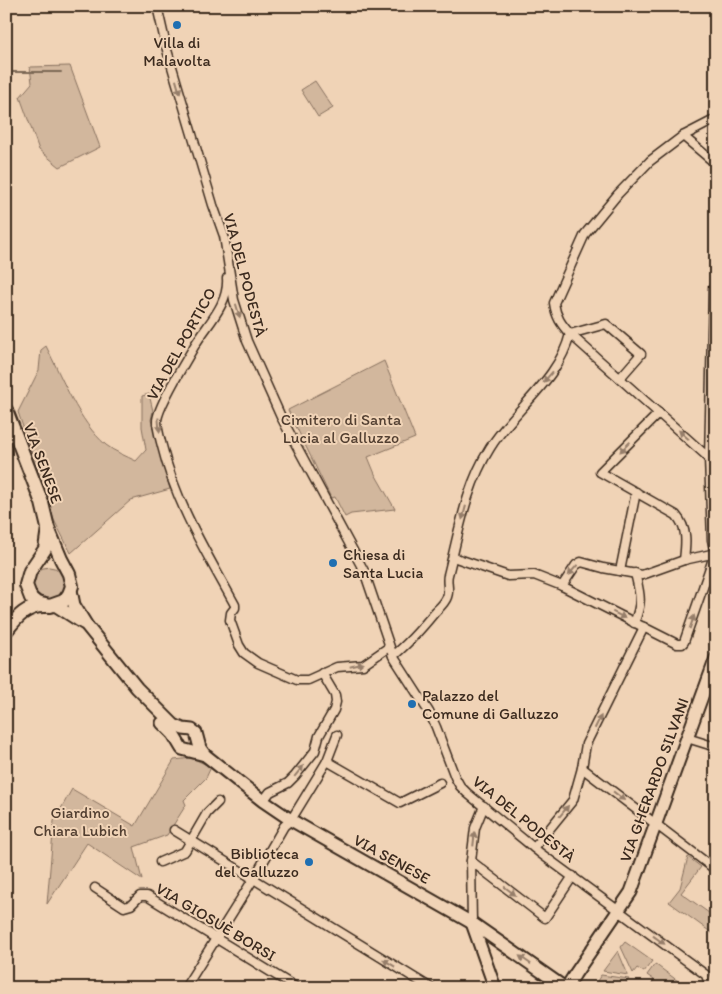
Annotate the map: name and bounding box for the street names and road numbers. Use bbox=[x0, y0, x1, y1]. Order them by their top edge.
street label: VIA DEL PODESTÀ bbox=[219, 211, 271, 339]
street label: VIA DEL PORTICO bbox=[142, 284, 220, 404]
street label: VIA SENESE bbox=[20, 420, 66, 506]
street label: VIA GHERARDO SILVANI bbox=[615, 695, 693, 865]
street label: VIA DEL PODESTÀ bbox=[469, 772, 579, 866]
street label: VIA SENESE bbox=[350, 830, 434, 888]
street label: VIA GIOSUÈ BORSI bbox=[153, 879, 279, 965]

